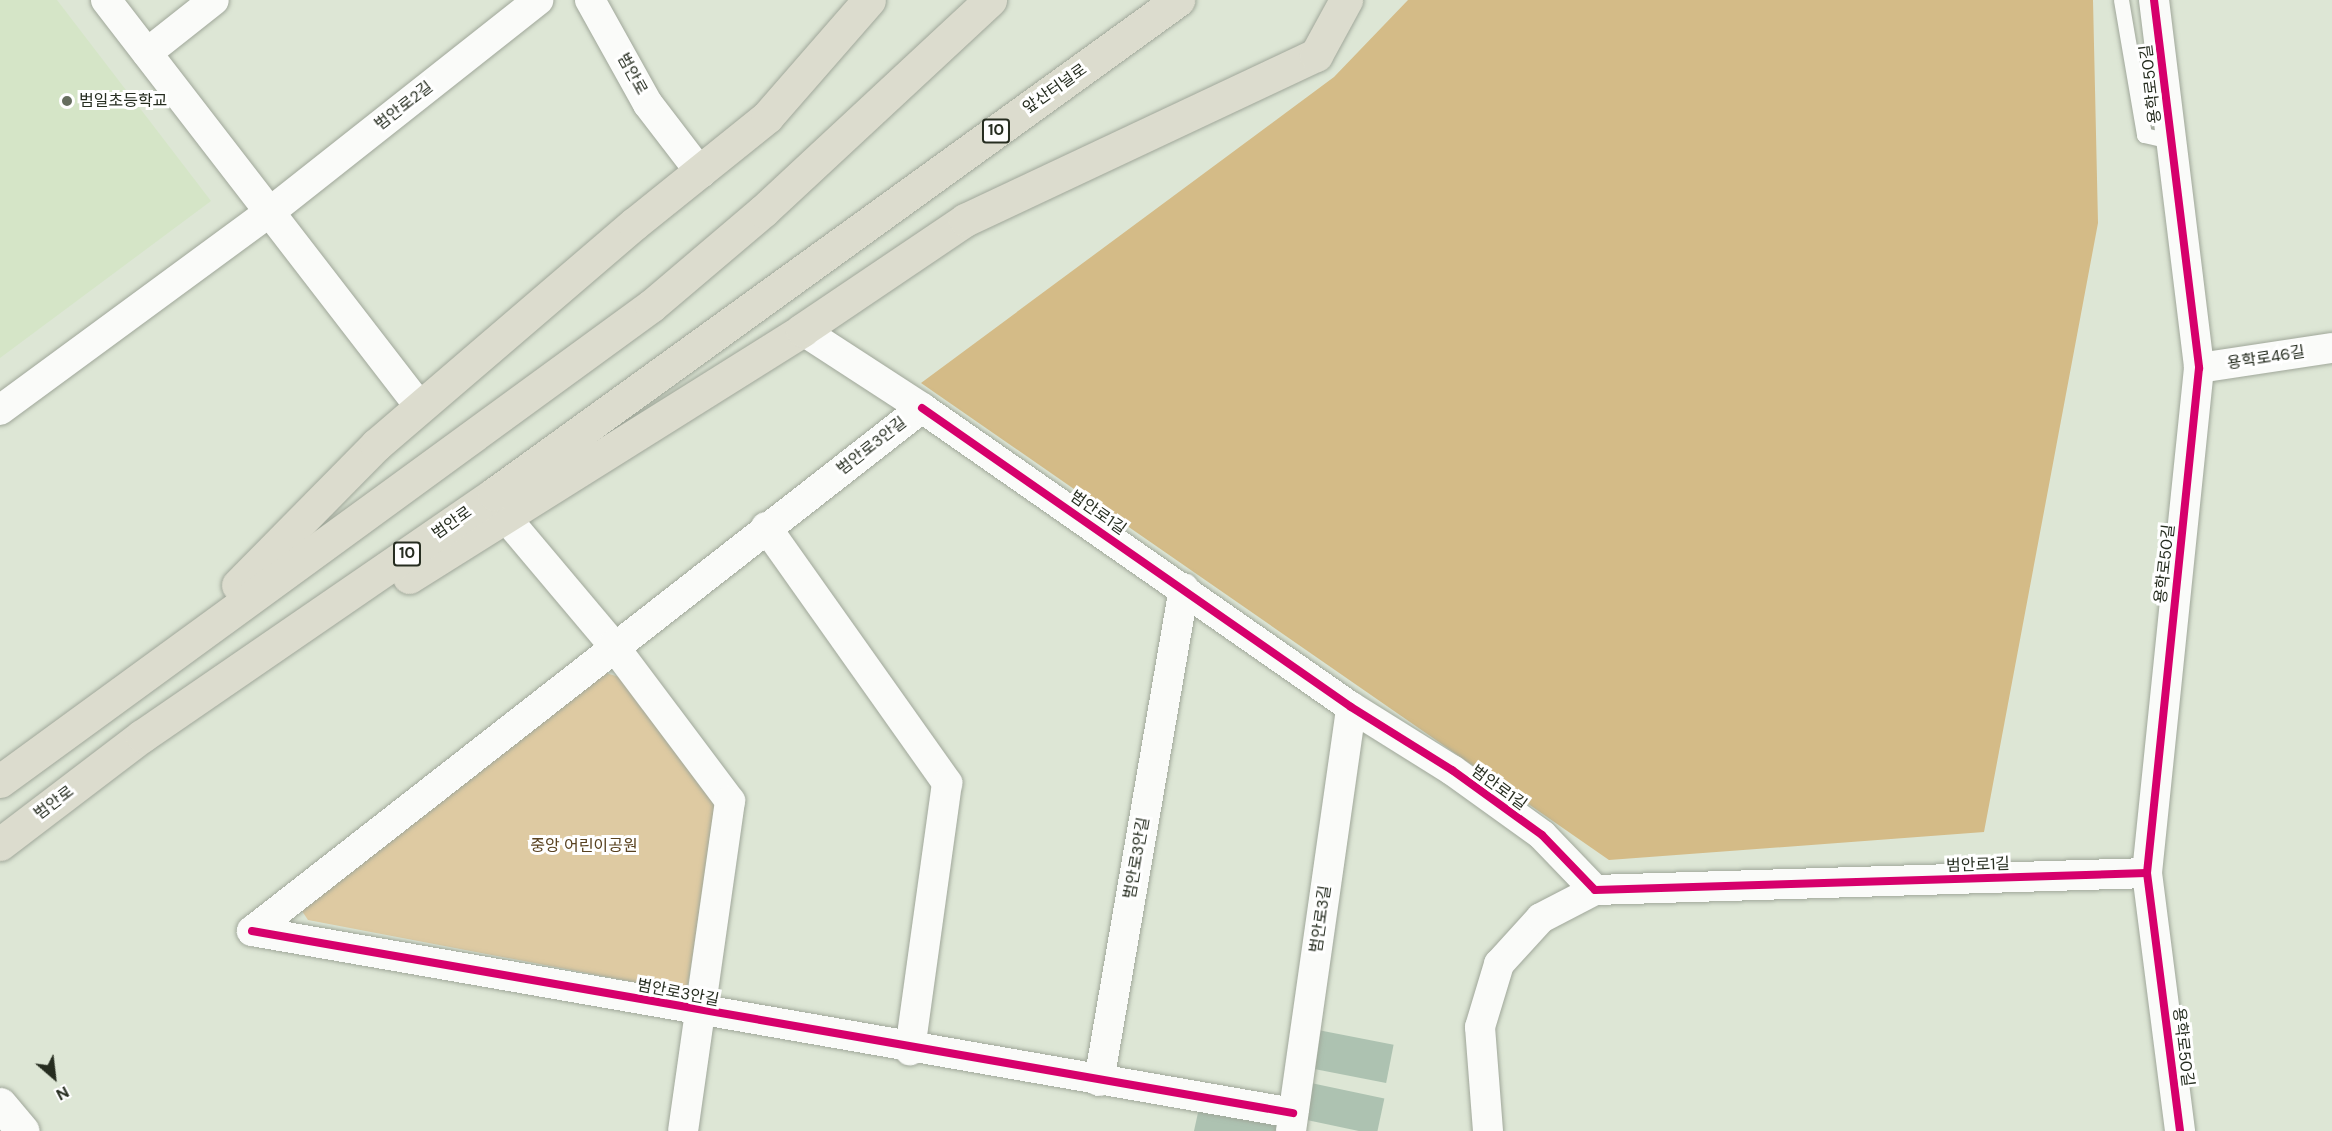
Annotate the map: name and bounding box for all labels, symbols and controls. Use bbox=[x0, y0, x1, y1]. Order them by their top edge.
street label: 용학로50길 bbox=[2137, 43, 2165, 125]
street label: 범안로 bbox=[613, 50, 651, 98]
street label: 앞산터널로 bbox=[1019, 60, 1091, 118]
street label: 범안로2길 bbox=[371, 77, 437, 135]
place label: 범일초등학교 bbox=[79, 91, 167, 111]
marker: 범일초등학교 bbox=[60, 94, 74, 108]
road number: 10 bbox=[981, 119, 1011, 143]
street label: 용학로46길 bbox=[2226, 342, 2306, 374]
street label: 범안로3안길 bbox=[833, 413, 911, 479]
street label: 범안로1길 bbox=[1066, 487, 1130, 539]
street label: 범안로 bbox=[428, 502, 476, 544]
street label: 용학로50길 bbox=[2151, 523, 2179, 605]
road number: 10 bbox=[392, 542, 422, 566]
street label: 범안로1길 bbox=[1468, 761, 1530, 815]
street label: 범안로 bbox=[31, 782, 77, 824]
street label: 범안로3안길 bbox=[1120, 815, 1154, 901]
park label: 중앙 어린이공원 bbox=[530, 836, 638, 856]
street label: 범안로1길 bbox=[1946, 854, 2010, 876]
street label: 범안로3길 bbox=[1307, 884, 1335, 954]
street label: 범안로3안길 bbox=[635, 976, 721, 1010]
street label: 용학로50길 bbox=[2169, 1006, 2197, 1088]
north arrow bbox=[24, 1047, 84, 1107]
text: N bbox=[53, 1081, 73, 1105]

